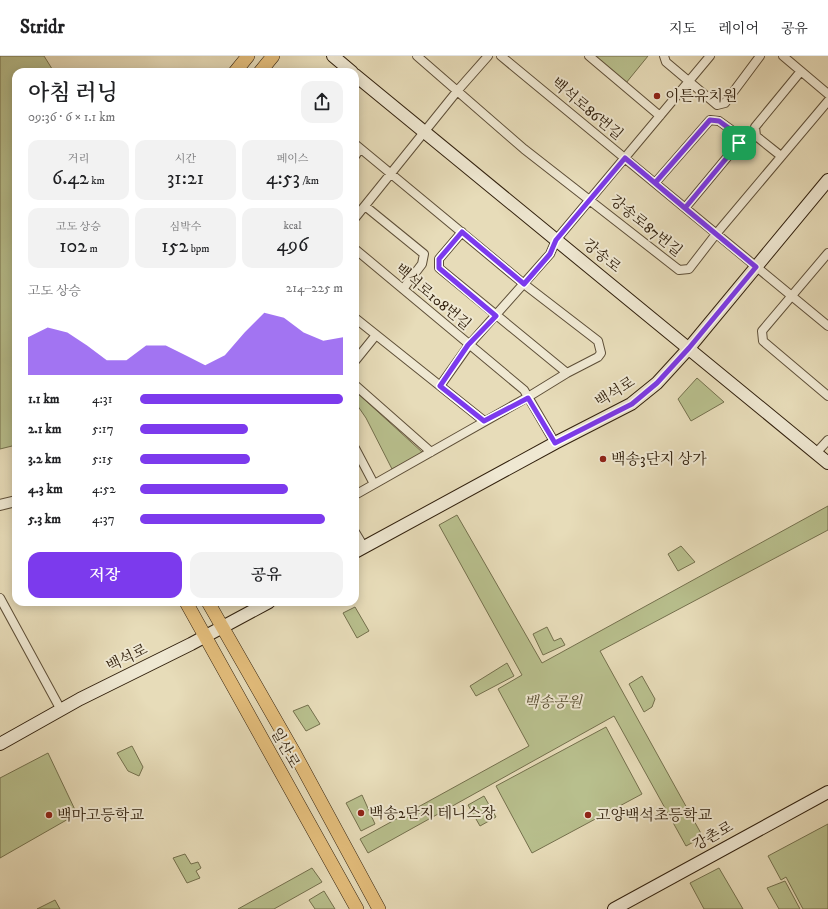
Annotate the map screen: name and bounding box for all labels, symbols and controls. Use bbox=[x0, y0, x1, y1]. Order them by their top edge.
text: Stridr bbox=[20, 16, 65, 39]
text: 지도 bbox=[669, 20, 696, 38]
text: 레이어 bbox=[718, 20, 759, 38]
text: 공유 bbox=[781, 20, 808, 38]
street label: 백석로86번길 bbox=[547, 74, 627, 144]
text: 아침 러닝 bbox=[28, 80, 118, 107]
button: share bbox=[301, 81, 343, 123]
place label: 이튼유치원 bbox=[665, 87, 737, 106]
marker: 이튼유치원 bbox=[652, 91, 662, 101]
text: 09:36 · 6 × 1.1 km bbox=[28, 109, 115, 125]
pin bbox=[722, 126, 756, 160]
icon: arrive bbox=[728, 132, 750, 154]
text: 거리 bbox=[68, 152, 89, 166]
text: 시간 bbox=[175, 152, 196, 166]
text: 페이스 bbox=[277, 152, 308, 166]
text: 6.42 bbox=[52, 166, 89, 191]
text: 31:21 bbox=[167, 166, 204, 191]
text: 4:53 bbox=[266, 166, 300, 191]
text: km bbox=[89, 174, 105, 188]
text: /km bbox=[300, 174, 319, 188]
street label: 강송로87번길 bbox=[606, 191, 686, 261]
text: kcal bbox=[283, 219, 302, 233]
text: 고도 상승 bbox=[56, 220, 101, 234]
text: 심박수 bbox=[170, 220, 201, 234]
text: 496 bbox=[277, 233, 308, 258]
text: 102 bbox=[59, 234, 87, 259]
text: 152 bbox=[161, 234, 188, 259]
street label: 강송로 bbox=[579, 235, 625, 277]
text: m bbox=[87, 242, 98, 256]
text: bpm bbox=[188, 242, 210, 256]
street label: 백석로108번길 bbox=[391, 260, 475, 334]
text: 214–225 m bbox=[286, 280, 343, 296]
text: 고도 상승 bbox=[28, 283, 81, 299]
street label: 백석로 bbox=[592, 372, 639, 412]
text: 1.1 km bbox=[28, 391, 60, 407]
text: 4:31 bbox=[92, 391, 113, 407]
text: 2.1 km bbox=[28, 421, 61, 437]
text: 5:17 bbox=[92, 421, 113, 437]
place label: 백송3단지 상가 bbox=[611, 450, 707, 469]
text: 3.2 km bbox=[28, 451, 61, 467]
text: 5:15 bbox=[92, 451, 113, 467]
marker: 백송3단지 상가 bbox=[598, 454, 608, 464]
text: 4.3 km bbox=[28, 481, 63, 497]
text: 4:52 bbox=[92, 481, 116, 497]
text: 5.3 km bbox=[28, 511, 61, 527]
text: 4:37 bbox=[92, 511, 115, 527]
button: 저장 bbox=[28, 552, 182, 598]
button: 공유 bbox=[190, 552, 343, 598]
street label: 백석로 bbox=[103, 640, 151, 676]
park label: 백송공원 bbox=[524, 693, 583, 712]
street label: 일산로 bbox=[266, 724, 304, 772]
place label: 백송2단지 테니스장 bbox=[369, 804, 496, 823]
place label: 백마고등학교 bbox=[57, 806, 144, 825]
place label: 고양백석초등학교 bbox=[596, 806, 712, 825]
marker: 백송2단지 테니스장 bbox=[356, 808, 366, 818]
marker: 백마고등학교 bbox=[44, 810, 54, 820]
marker: 고양백석초등학교 bbox=[583, 810, 593, 820]
street label: 강촌로 bbox=[689, 817, 737, 855]

